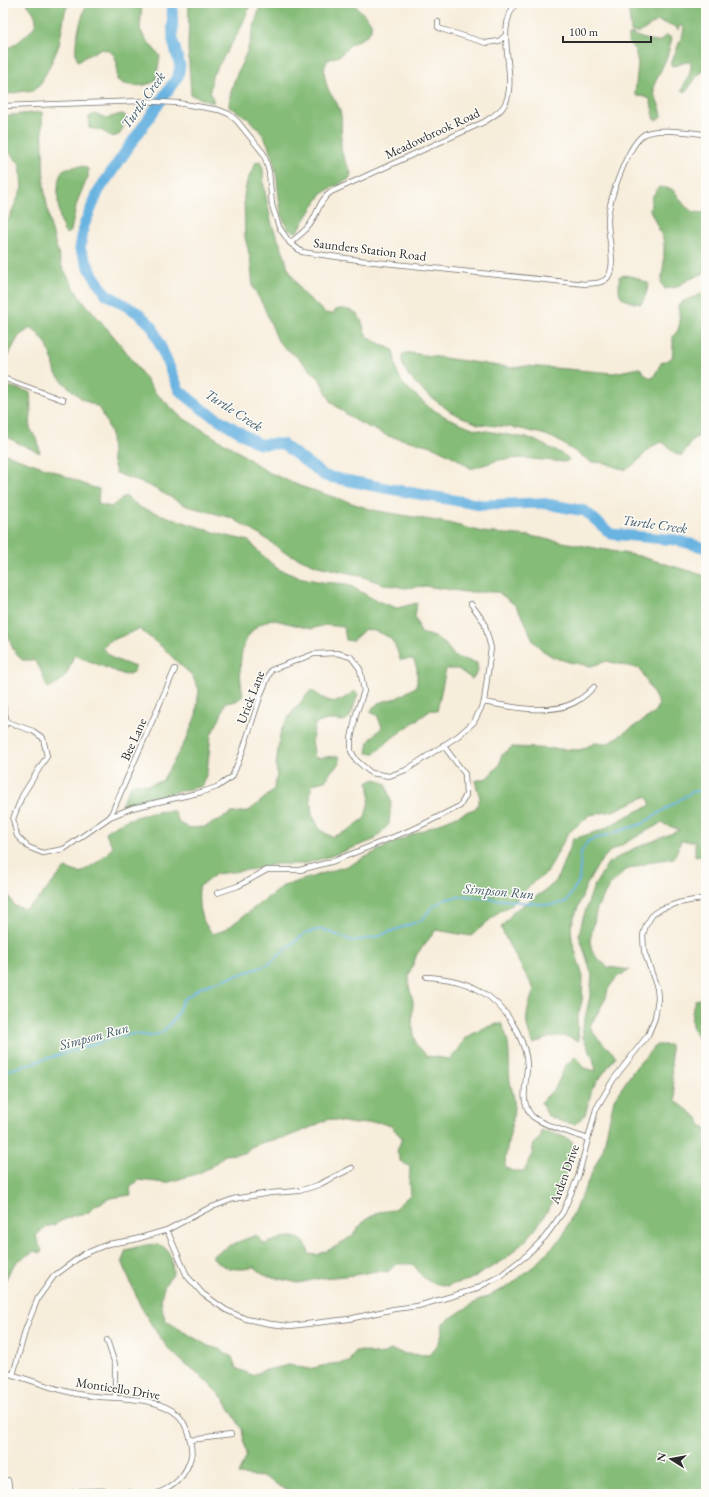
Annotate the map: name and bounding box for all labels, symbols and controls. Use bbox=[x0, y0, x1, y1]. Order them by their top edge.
scale bar bbox=[563, 18, 651, 44]
text: 100 m bbox=[569, 24, 599, 40]
water label: Turtle Creek bbox=[117, 68, 169, 132]
street label: Meadowbrook Road bbox=[382, 104, 483, 163]
street label: Saunders Station Road bbox=[313, 234, 428, 265]
water label: Turtle Creek bbox=[202, 385, 267, 436]
water label: Turtle Creek bbox=[621, 511, 689, 538]
street label: Urick Lane bbox=[233, 668, 268, 726]
street label: Bee Lane bbox=[117, 715, 150, 763]
water label: Simpson Run bbox=[462, 879, 535, 903]
water label: Simpson Run bbox=[56, 1018, 131, 1054]
street label: Arden Drive bbox=[546, 1142, 583, 1207]
street label: Monticello Drive bbox=[75, 1373, 161, 1404]
north arrow bbox=[651, 1439, 691, 1479]
text: N bbox=[653, 1451, 669, 1463]

